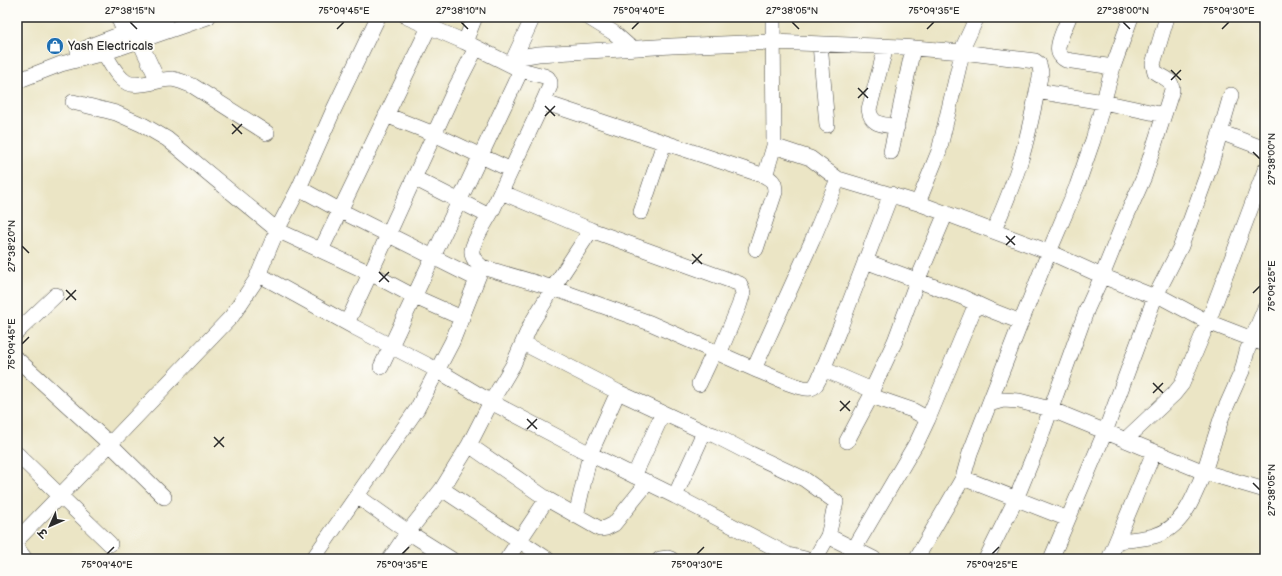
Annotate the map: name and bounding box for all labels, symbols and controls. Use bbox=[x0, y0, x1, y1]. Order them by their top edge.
text: 27°38'15"N bbox=[105, 5, 155, 17]
text: 75°09'45"E bbox=[318, 5, 370, 17]
text: 27°38'10"N bbox=[436, 5, 486, 17]
text: 75°09'40"E bbox=[613, 5, 665, 17]
text: 27°38'05"N bbox=[766, 5, 818, 17]
text: 75°09'35"E bbox=[908, 5, 960, 17]
text: 27°38'00"N bbox=[1097, 5, 1149, 17]
text: 75°09'30"E bbox=[1203, 5, 1255, 17]
shop icon: Yash Electricals bbox=[45, 36, 65, 56]
place label: Yash Electricals bbox=[67, 39, 153, 54]
text: 27°38'00"N bbox=[1266, 133, 1278, 185]
text: 27°38'20"N bbox=[6, 220, 18, 272]
text: 75°09'25"E bbox=[1266, 260, 1278, 311]
text: 75°09'45"E bbox=[6, 318, 18, 370]
text: 27°38'05"N bbox=[1266, 464, 1278, 516]
north arrow bbox=[30, 506, 70, 546]
text: उ bbox=[35, 524, 51, 541]
text: 75°09'40"E bbox=[81, 559, 133, 571]
text: 75°09'35"E bbox=[376, 559, 428, 571]
text: 75°09'30"E bbox=[671, 559, 723, 571]
text: 75°09'25"E bbox=[967, 559, 1018, 571]

